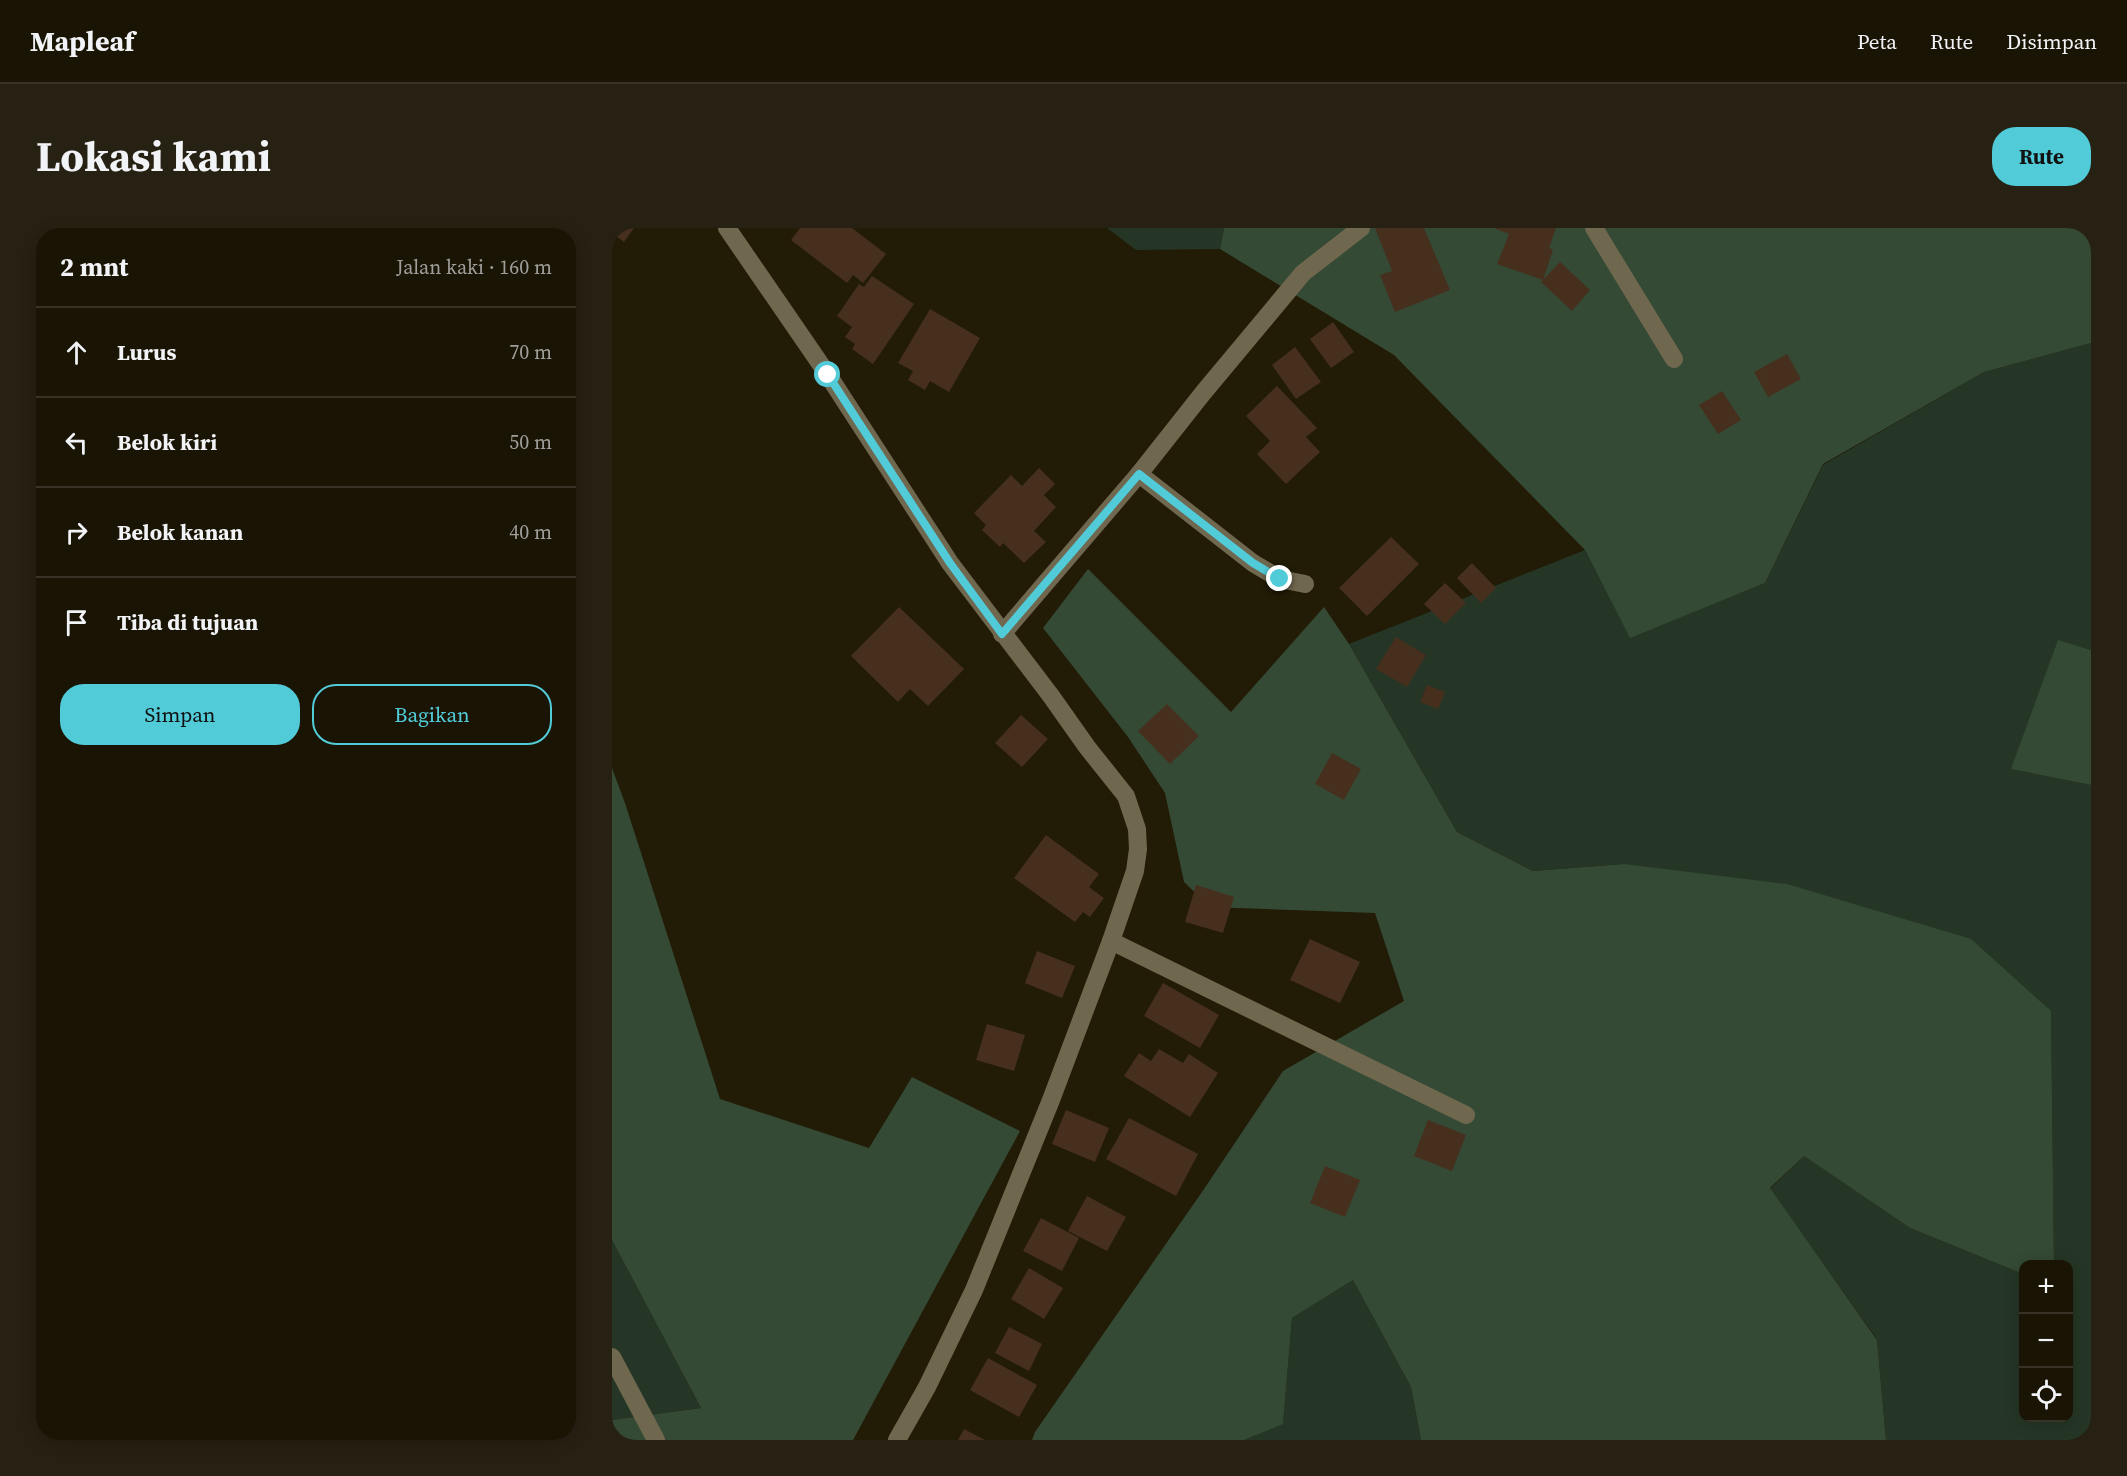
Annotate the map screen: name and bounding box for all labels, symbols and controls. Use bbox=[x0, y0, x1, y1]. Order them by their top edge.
text: Mapleaf bbox=[30, 22, 134, 60]
text: Peta bbox=[1857, 27, 1897, 56]
text: Rute bbox=[1930, 27, 1973, 56]
text: Disimpan bbox=[2006, 27, 2097, 56]
text: Lokasi kami bbox=[36, 127, 271, 185]
button: Rute bbox=[1992, 127, 2091, 186]
text: 2 mnt bbox=[60, 249, 128, 285]
text: Jalan kaki · 160 m bbox=[396, 253, 552, 281]
icon: ahead bbox=[60, 336, 93, 369]
text: Lurus bbox=[117, 337, 176, 367]
text: 70 m bbox=[509, 338, 552, 366]
route start bbox=[814, 361, 840, 387]
icon: left bbox=[60, 426, 93, 459]
text: Belok kiri bbox=[117, 427, 217, 457]
text: 50 m bbox=[509, 428, 552, 456]
icon: right bbox=[60, 516, 93, 549]
text: Belok kanan bbox=[117, 517, 243, 547]
text: 40 m bbox=[509, 518, 552, 546]
route end bbox=[1266, 565, 1292, 591]
icon: arrive bbox=[60, 606, 93, 639]
text: Tiba di tujuan bbox=[117, 607, 258, 637]
button: Simpan bbox=[60, 684, 300, 745]
button: Bagikan bbox=[312, 684, 552, 745]
map controls bbox=[2019, 1260, 2073, 1422]
button: + bbox=[2019, 1260, 2073, 1314]
button: − bbox=[2019, 1314, 2073, 1368]
button: locate bbox=[2019, 1368, 2073, 1422]

